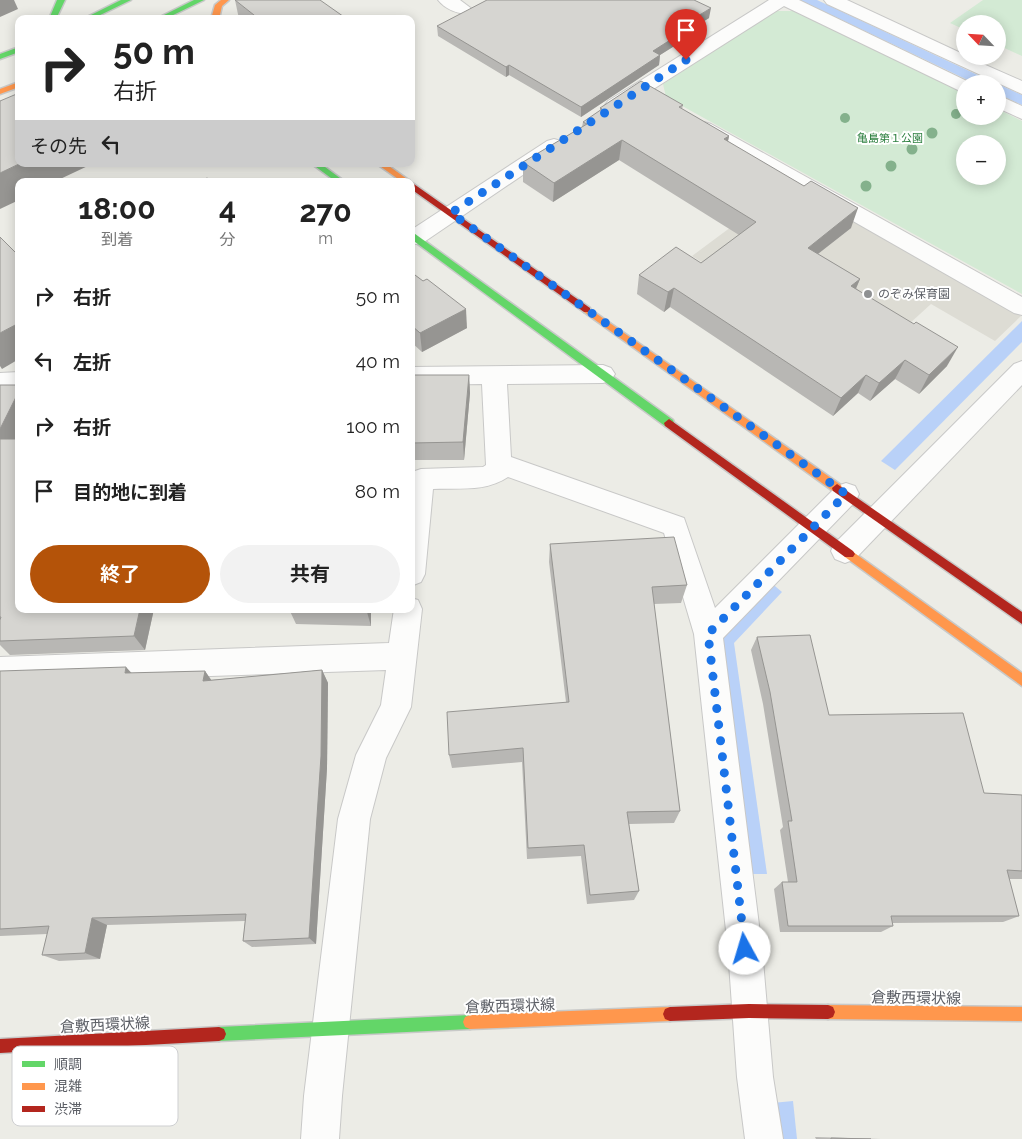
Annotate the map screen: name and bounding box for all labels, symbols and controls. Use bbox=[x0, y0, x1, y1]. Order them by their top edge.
pin bbox=[665, 9, 707, 60]
north arrow bbox=[956, 15, 1006, 65]
map controls bbox=[956, 15, 1006, 185]
icon: arrive bbox=[672, 16, 700, 44]
text: 50 m bbox=[113, 31, 195, 72]
icon: right bbox=[30, 35, 95, 100]
button: + bbox=[956, 75, 1006, 125]
text: 右折 bbox=[113, 78, 157, 104]
icon: left bbox=[97, 130, 125, 158]
park label: 亀島第１公園 bbox=[857, 132, 923, 145]
text: その先 bbox=[30, 135, 87, 157]
button: − bbox=[956, 135, 1006, 185]
text: 18:00 bbox=[78, 191, 156, 226]
text: 4 bbox=[219, 191, 236, 226]
text: 270 bbox=[299, 194, 352, 229]
text: m bbox=[318, 229, 333, 248]
text: 到着 bbox=[101, 230, 133, 249]
text: 分 bbox=[219, 230, 236, 249]
icon: right bbox=[30, 282, 58, 310]
text: 50 m bbox=[356, 285, 400, 307]
text: 右折 bbox=[73, 286, 111, 308]
place label: のぞみ保育園 bbox=[878, 287, 950, 301]
marker: のぞみ保育園 bbox=[862, 288, 874, 300]
icon: left bbox=[30, 347, 58, 375]
text: 40 m bbox=[356, 350, 400, 372]
text: 左折 bbox=[73, 351, 111, 373]
icon: right bbox=[30, 412, 58, 440]
text: 100 m bbox=[346, 415, 400, 437]
text: 右折 bbox=[73, 416, 111, 438]
icon: arrive bbox=[30, 477, 58, 505]
text: 80 m bbox=[355, 480, 400, 502]
text: 目的地に到着 bbox=[73, 481, 187, 503]
button: 終了 bbox=[30, 545, 210, 603]
button: 共有 bbox=[220, 545, 400, 603]
position arrow bbox=[718, 922, 770, 974]
street label: 倉敷西環状線 bbox=[871, 988, 961, 1008]
street label: 倉敷西環状線 bbox=[465, 995, 555, 1017]
street label: 倉敷西環状線 bbox=[60, 1014, 150, 1036]
legend bbox=[12, 1046, 178, 1126]
text: 順調 bbox=[54, 1056, 82, 1072]
text: 混雑 bbox=[54, 1078, 82, 1094]
text: 渋滞 bbox=[54, 1101, 82, 1117]

